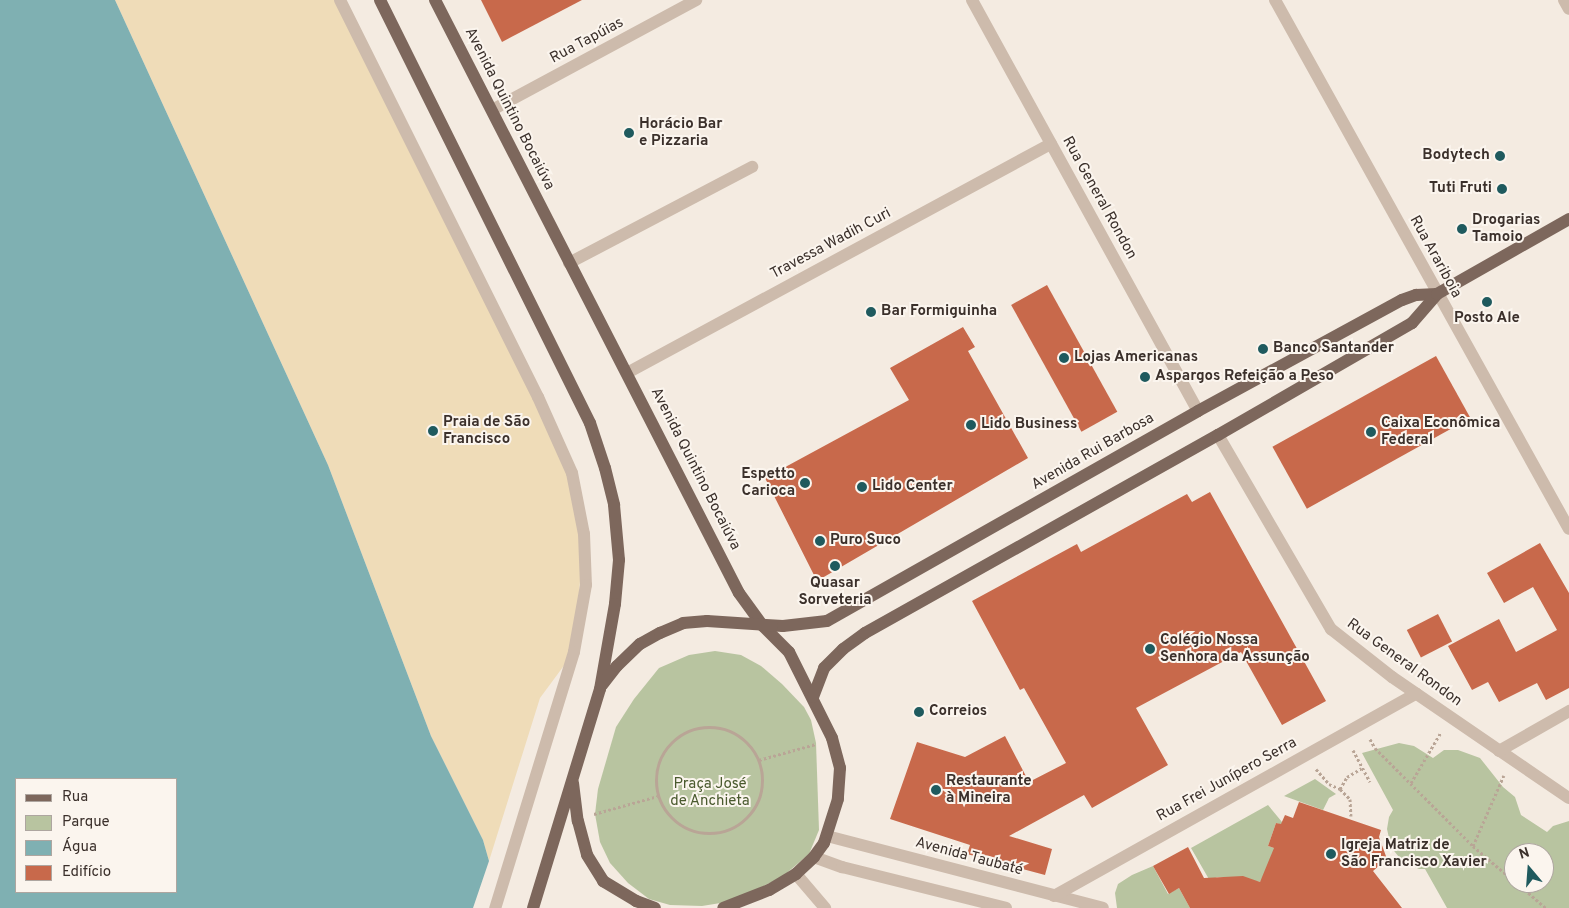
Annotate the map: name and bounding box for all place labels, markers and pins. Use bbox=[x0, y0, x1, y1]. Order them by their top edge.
place label: Horácio Bar e Pizzaria bbox=[639, 115, 723, 150]
marker: Horácio Bar e Pizzaria bbox=[623, 127, 635, 139]
place label: Bodytech bbox=[1422, 147, 1490, 165]
marker: Bodytech bbox=[1494, 150, 1506, 162]
place label: Tuti Fruti bbox=[1429, 180, 1492, 198]
marker: Tuti Fruti bbox=[1496, 183, 1508, 195]
place label: Drogarias Tamoio bbox=[1472, 211, 1540, 246]
marker: Drogarias Tamoio bbox=[1456, 223, 1468, 235]
marker: Posto Ale bbox=[1481, 296, 1493, 308]
place label: Bar Formiguinha bbox=[881, 303, 997, 321]
marker: Bar Formiguinha bbox=[865, 306, 877, 318]
place label: Posto Ale bbox=[1454, 310, 1520, 328]
place label: Banco Santander bbox=[1273, 340, 1394, 358]
marker: Banco Santander bbox=[1257, 343, 1269, 355]
place label: Lojas Americanas bbox=[1074, 349, 1199, 367]
marker: Lojas Americanas bbox=[1058, 352, 1070, 364]
place label: Aspargos Refeição a Peso bbox=[1155, 368, 1334, 386]
marker: Aspargos Refeição a Peso bbox=[1139, 371, 1151, 383]
place label: Praia de São Francisco bbox=[443, 413, 530, 448]
place label: Caixa Econômica Federal bbox=[1381, 414, 1500, 449]
place label: Lido Business bbox=[981, 416, 1077, 434]
marker: Lido Business bbox=[965, 419, 977, 431]
marker: Praia de São Francisco bbox=[427, 425, 439, 437]
marker: Caixa Econômica Federal bbox=[1365, 426, 1377, 438]
place label: Espetto Carioca bbox=[741, 465, 795, 500]
marker: Espetto Carioca bbox=[799, 477, 811, 489]
place label: Lido Center bbox=[872, 478, 953, 496]
marker: Lido Center bbox=[856, 481, 868, 493]
place label: Puro Suco bbox=[830, 532, 901, 550]
marker: Puro Suco bbox=[814, 535, 826, 547]
marker: Quasar Sorveteria bbox=[829, 560, 841, 572]
place label: Quasar Sorveteria bbox=[798, 574, 872, 609]
place label: Colégio Nossa Senhora da Assunção bbox=[1160, 631, 1310, 666]
marker: Colégio Nossa Senhora da Assunção bbox=[1144, 643, 1156, 655]
place label: Correios bbox=[929, 703, 987, 721]
marker: Correios bbox=[913, 706, 925, 718]
place label: Restaurante à Mineira bbox=[946, 772, 1032, 807]
marker: Restaurante à Mineira bbox=[930, 784, 942, 796]
place label: Igreja Matriz de São Francisco Xavier bbox=[1341, 836, 1487, 871]
marker: Igreja Matriz de São Francisco Xavier bbox=[1325, 848, 1337, 860]

